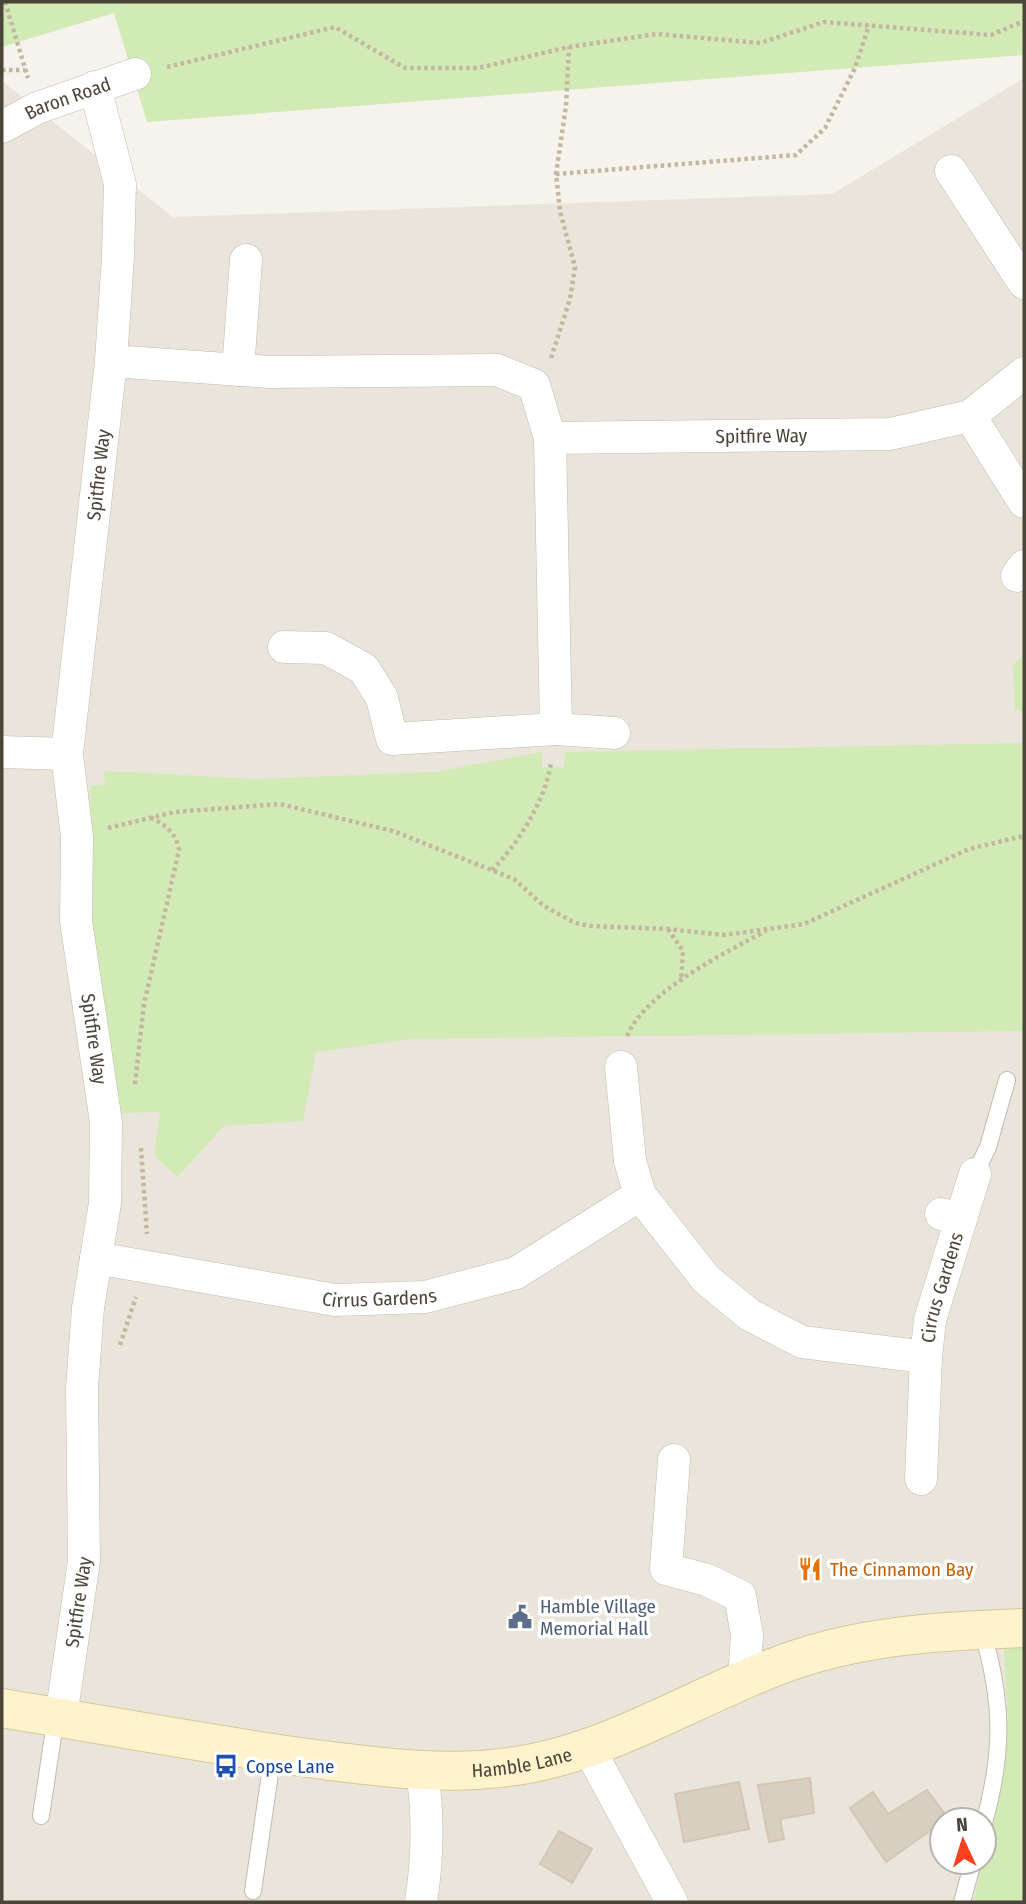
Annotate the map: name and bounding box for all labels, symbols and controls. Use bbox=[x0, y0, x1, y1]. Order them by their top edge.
street label: Baron Road bbox=[20, 72, 114, 124]
street label: Spitfire Way bbox=[715, 423, 808, 448]
street label: Spitfire Way bbox=[82, 428, 115, 522]
street label: Spitfire Way bbox=[76, 992, 112, 1086]
street label: Cirrus Gardens bbox=[916, 1229, 968, 1344]
street label: Cirrus Gardens bbox=[320, 1283, 439, 1312]
street label: Spitfire Way bbox=[60, 1555, 96, 1649]
restaurant icon: The Cinnamon Bay bbox=[796, 1555, 824, 1583]
place label: The Cinnamon Bay bbox=[830, 1558, 974, 1581]
place label: Hamble Village Memorial Hall bbox=[540, 1595, 656, 1640]
public building icon: Hamble Village Memorial Hall bbox=[506, 1603, 534, 1631]
street label: Hamble Lane bbox=[471, 1742, 574, 1782]
bus stop icon: Copse Lane bbox=[212, 1752, 240, 1780]
place label: Copse Lane bbox=[246, 1755, 334, 1778]
north arrow bbox=[928, 1806, 998, 1876]
text: N bbox=[955, 1813, 968, 1836]

